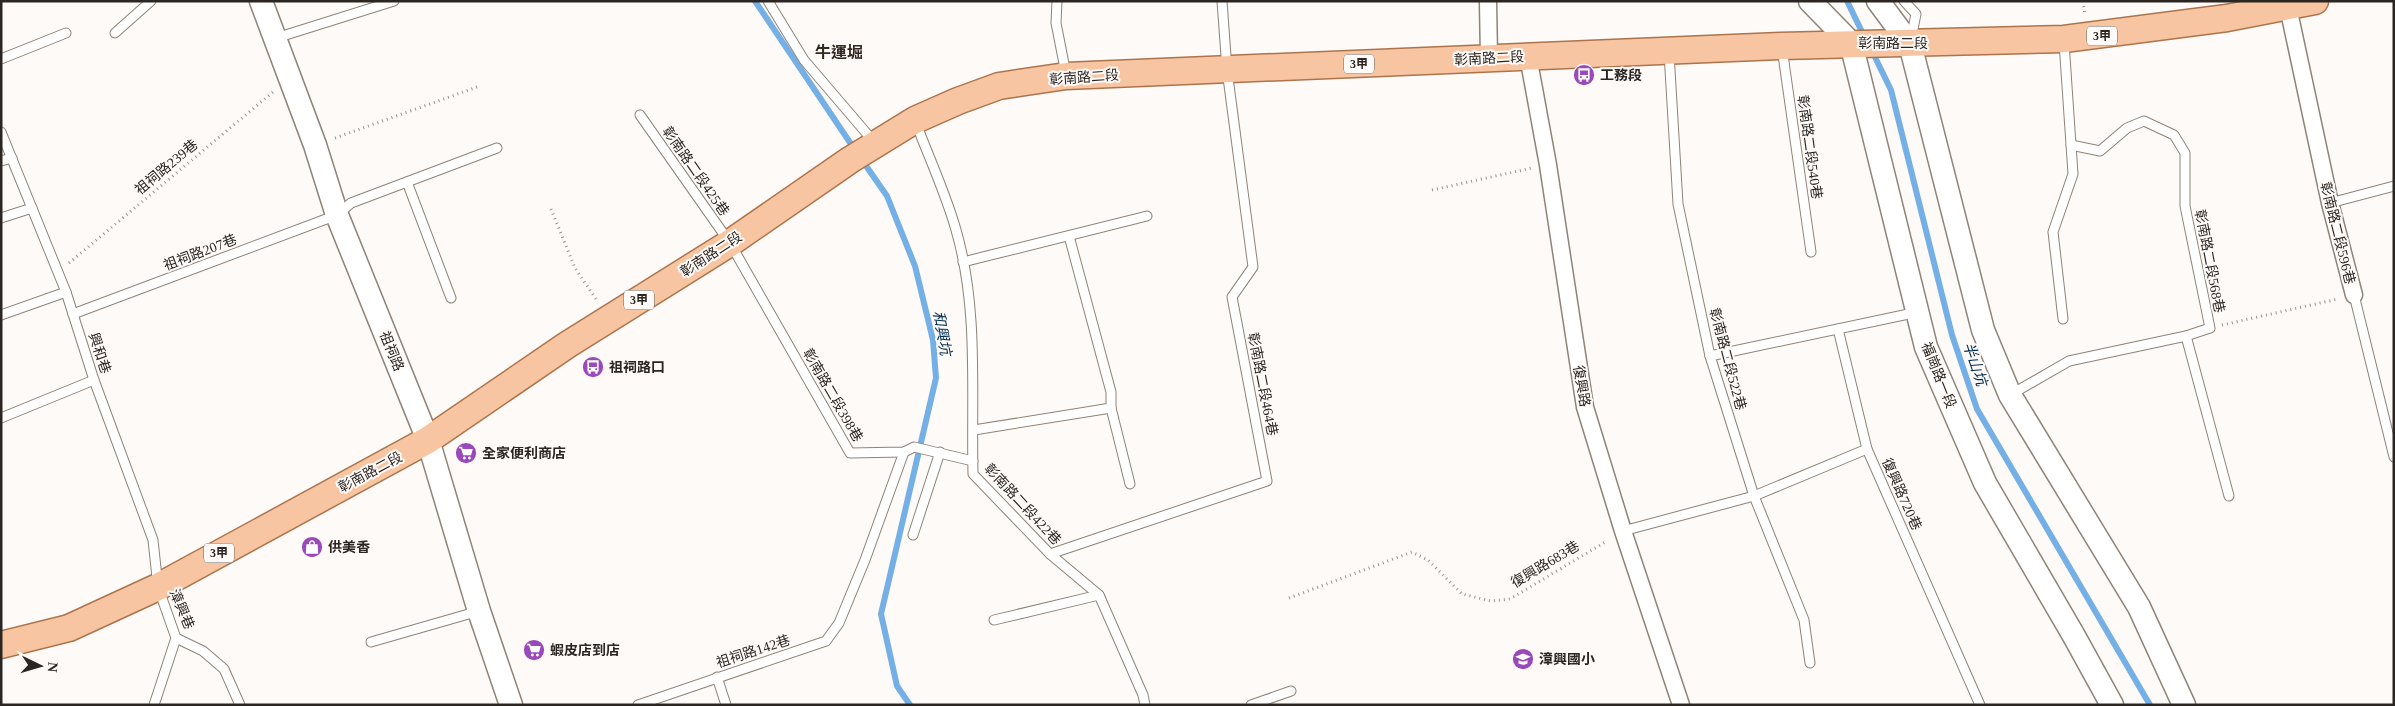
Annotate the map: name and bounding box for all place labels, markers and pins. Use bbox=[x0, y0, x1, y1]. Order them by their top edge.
bus stop icon: 工務段 bbox=[1572, 63, 1596, 87]
place label: 工務段 bbox=[1600, 68, 1642, 83]
bus stop icon: 祖祠路口 bbox=[581, 355, 605, 379]
place label: 祖祠路口 bbox=[609, 360, 665, 375]
supermarket icon: 全家便利商店 bbox=[454, 441, 478, 465]
place label: 全家便利商店 bbox=[482, 445, 566, 461]
shop icon: 供美香 bbox=[300, 535, 324, 559]
place label: 供美香 bbox=[328, 539, 370, 555]
supermarket icon: 蝦皮店到店 bbox=[522, 638, 546, 662]
place label: 蝦皮店到店 bbox=[550, 642, 620, 658]
school or university icon: 漳興國小 bbox=[1511, 647, 1535, 671]
place label: 漳興國小 bbox=[1539, 651, 1595, 667]

